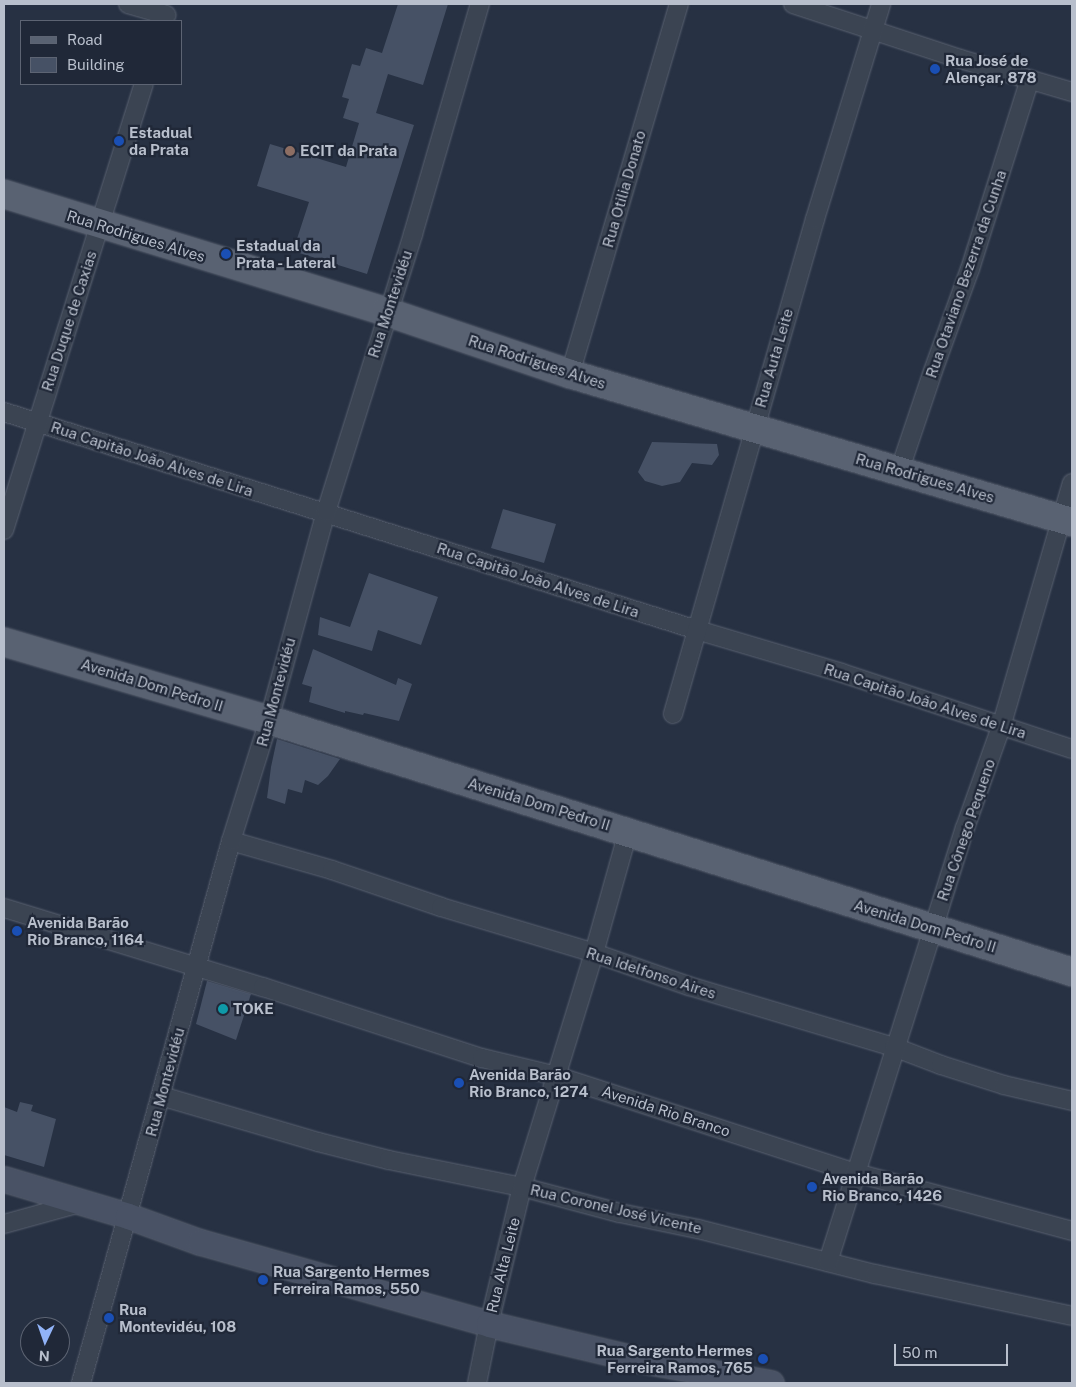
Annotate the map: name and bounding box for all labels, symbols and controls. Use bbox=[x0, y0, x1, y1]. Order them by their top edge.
legend bbox=[20, 20, 182, 85]
text: Road bbox=[67, 31, 103, 48]
place label: Rua José de Alençar, 878 bbox=[945, 51, 1037, 86]
text: Building bbox=[67, 56, 125, 73]
marker: Rua José de Alençar, 878 bbox=[929, 63, 941, 75]
place label: Estadual da Prata bbox=[129, 123, 193, 158]
street label: Rua Otilia Donato bbox=[599, 128, 649, 250]
marker: Estadual da Prata bbox=[113, 135, 125, 147]
place label: ECIT da Prata bbox=[300, 142, 397, 160]
marker: ECIT da Prata bbox=[284, 145, 296, 157]
street label: Rua Otaviano Bezerra da Cunha bbox=[922, 168, 1010, 380]
street label: Rua Rodrigues Alves bbox=[65, 206, 207, 266]
place label: Estadual da Prata - Lateral bbox=[236, 236, 338, 271]
street label: Rua Duque de Caxias bbox=[38, 248, 100, 394]
marker: Estadual da Prata - Lateral bbox=[220, 248, 232, 260]
street label: Rua Montevidéu bbox=[364, 248, 416, 360]
street label: Rua Auta Leite bbox=[751, 306, 797, 410]
street label: Rua Rodrigues Alves bbox=[466, 331, 608, 393]
street label: Rua Capitão João Alves de Lira bbox=[48, 418, 256, 500]
street label: Rua Rodrigues Alves bbox=[854, 450, 996, 506]
street label: Rua Capitão João Alves de Lira bbox=[434, 539, 642, 621]
street label: Rua Montevidéu bbox=[253, 636, 299, 748]
street label: Avenida Dom Pedro II bbox=[79, 655, 225, 715]
street label: Rua Capitão João Alves de Lira bbox=[821, 660, 1029, 742]
street label: Rua Cônego Pequeno bbox=[933, 757, 999, 903]
street label: Avenida Dom Pedro II bbox=[466, 774, 612, 834]
street label: Avenida Dom Pedro II bbox=[852, 896, 998, 956]
place label: Avenida Barão Rio Branco, 1164 bbox=[27, 913, 144, 948]
marker: Avenida Barão Rio Branco, 1164 bbox=[11, 925, 23, 937]
street label: Rua Idelfonso Aires bbox=[584, 944, 718, 1002]
place label: TOKE bbox=[233, 1000, 274, 1018]
marker: TOKE bbox=[217, 1003, 229, 1015]
street label: Rua Montevidéu bbox=[142, 1026, 188, 1138]
place label: Avenida Barão Rio Branco, 1274 bbox=[469, 1065, 588, 1100]
marker: Avenida Barão Rio Branco, 1274 bbox=[453, 1077, 465, 1089]
street label: Avenida Rio Branco bbox=[600, 1082, 732, 1140]
place label: Avenida Barão Rio Branco, 1426 bbox=[822, 1169, 942, 1204]
street label: Rua Coronel José Vicente bbox=[528, 1180, 704, 1238]
marker: Avenida Barão Rio Branco, 1426 bbox=[806, 1181, 818, 1193]
street label: Rua Alta Leite bbox=[482, 1215, 524, 1315]
place label: Rua Sargento Hermes Ferreira Ramos, 550 bbox=[273, 1262, 430, 1297]
marker: Rua Sargento Hermes Ferreira Ramos, 550 bbox=[257, 1274, 269, 1286]
place label: Rua Montevidéu, 108 bbox=[119, 1300, 236, 1335]
marker: Rua Montevidéu, 108 bbox=[103, 1312, 115, 1324]
north arrow bbox=[20, 1317, 70, 1367]
scale bar bbox=[896, 1334, 1010, 1366]
place label: Rua Sargento Hermes Ferreira Ramos, 765 bbox=[596, 1341, 753, 1376]
text: 50 m bbox=[902, 1344, 937, 1361]
text: N bbox=[38, 1348, 50, 1364]
marker: Rua Sargento Hermes Ferreira Ramos, 765 bbox=[757, 1353, 769, 1365]

